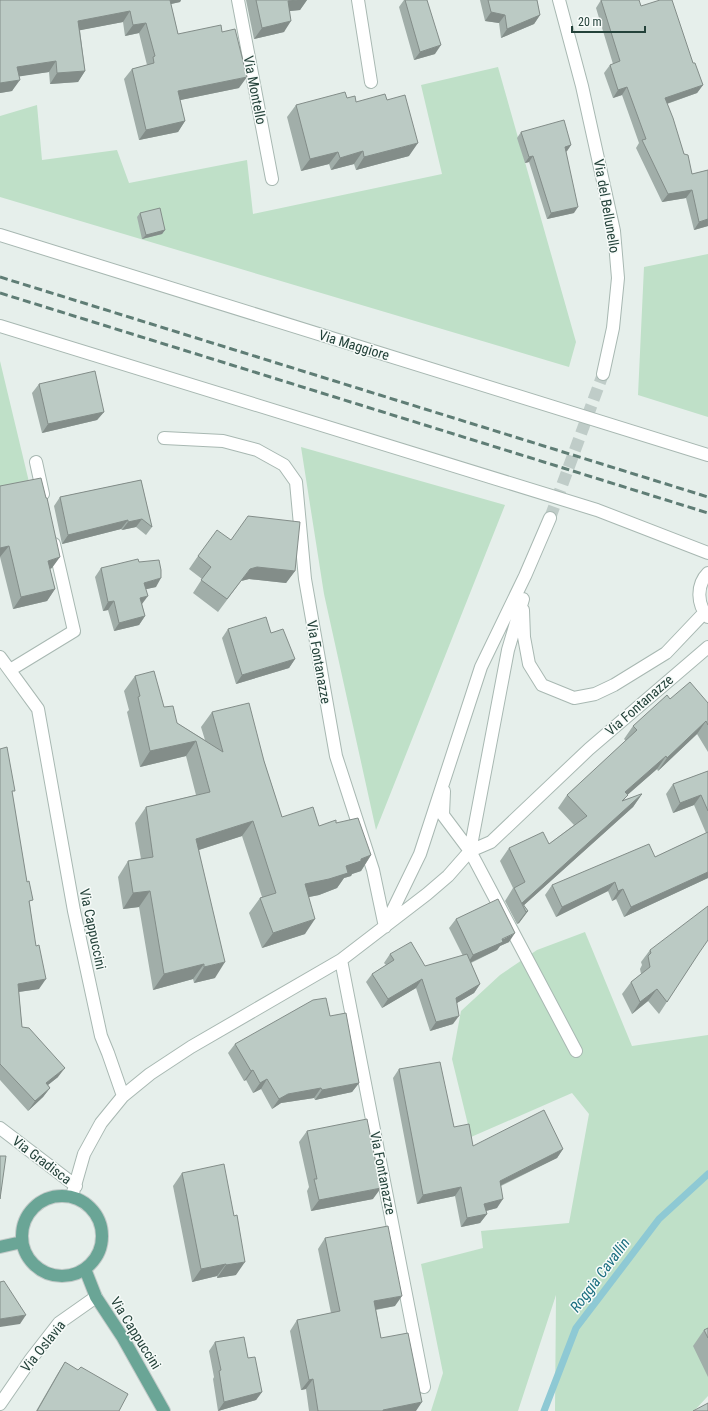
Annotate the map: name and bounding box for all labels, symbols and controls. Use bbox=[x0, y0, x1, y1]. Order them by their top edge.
scale bar bbox=[572, 8, 645, 34]
text: 20 m bbox=[578, 15, 602, 29]
street label: Via Montello bbox=[241, 54, 269, 126]
street label: Via del Bellunello bbox=[591, 158, 623, 254]
street label: Via Maggiore bbox=[317, 327, 392, 363]
street label: Via Fontanazze bbox=[304, 619, 334, 705]
street label: Via Fontanazze bbox=[602, 671, 676, 739]
street label: Via Cappuccini bbox=[77, 887, 109, 971]
street label: Via Fontanazze bbox=[367, 1130, 399, 1216]
street label: Via Gradisca bbox=[9, 1133, 75, 1187]
water label: Roggia Cavallin bbox=[566, 1234, 634, 1316]
street label: Via Cappuccini bbox=[107, 1294, 165, 1372]
street label: Via Oslavia bbox=[17, 1317, 69, 1375]

